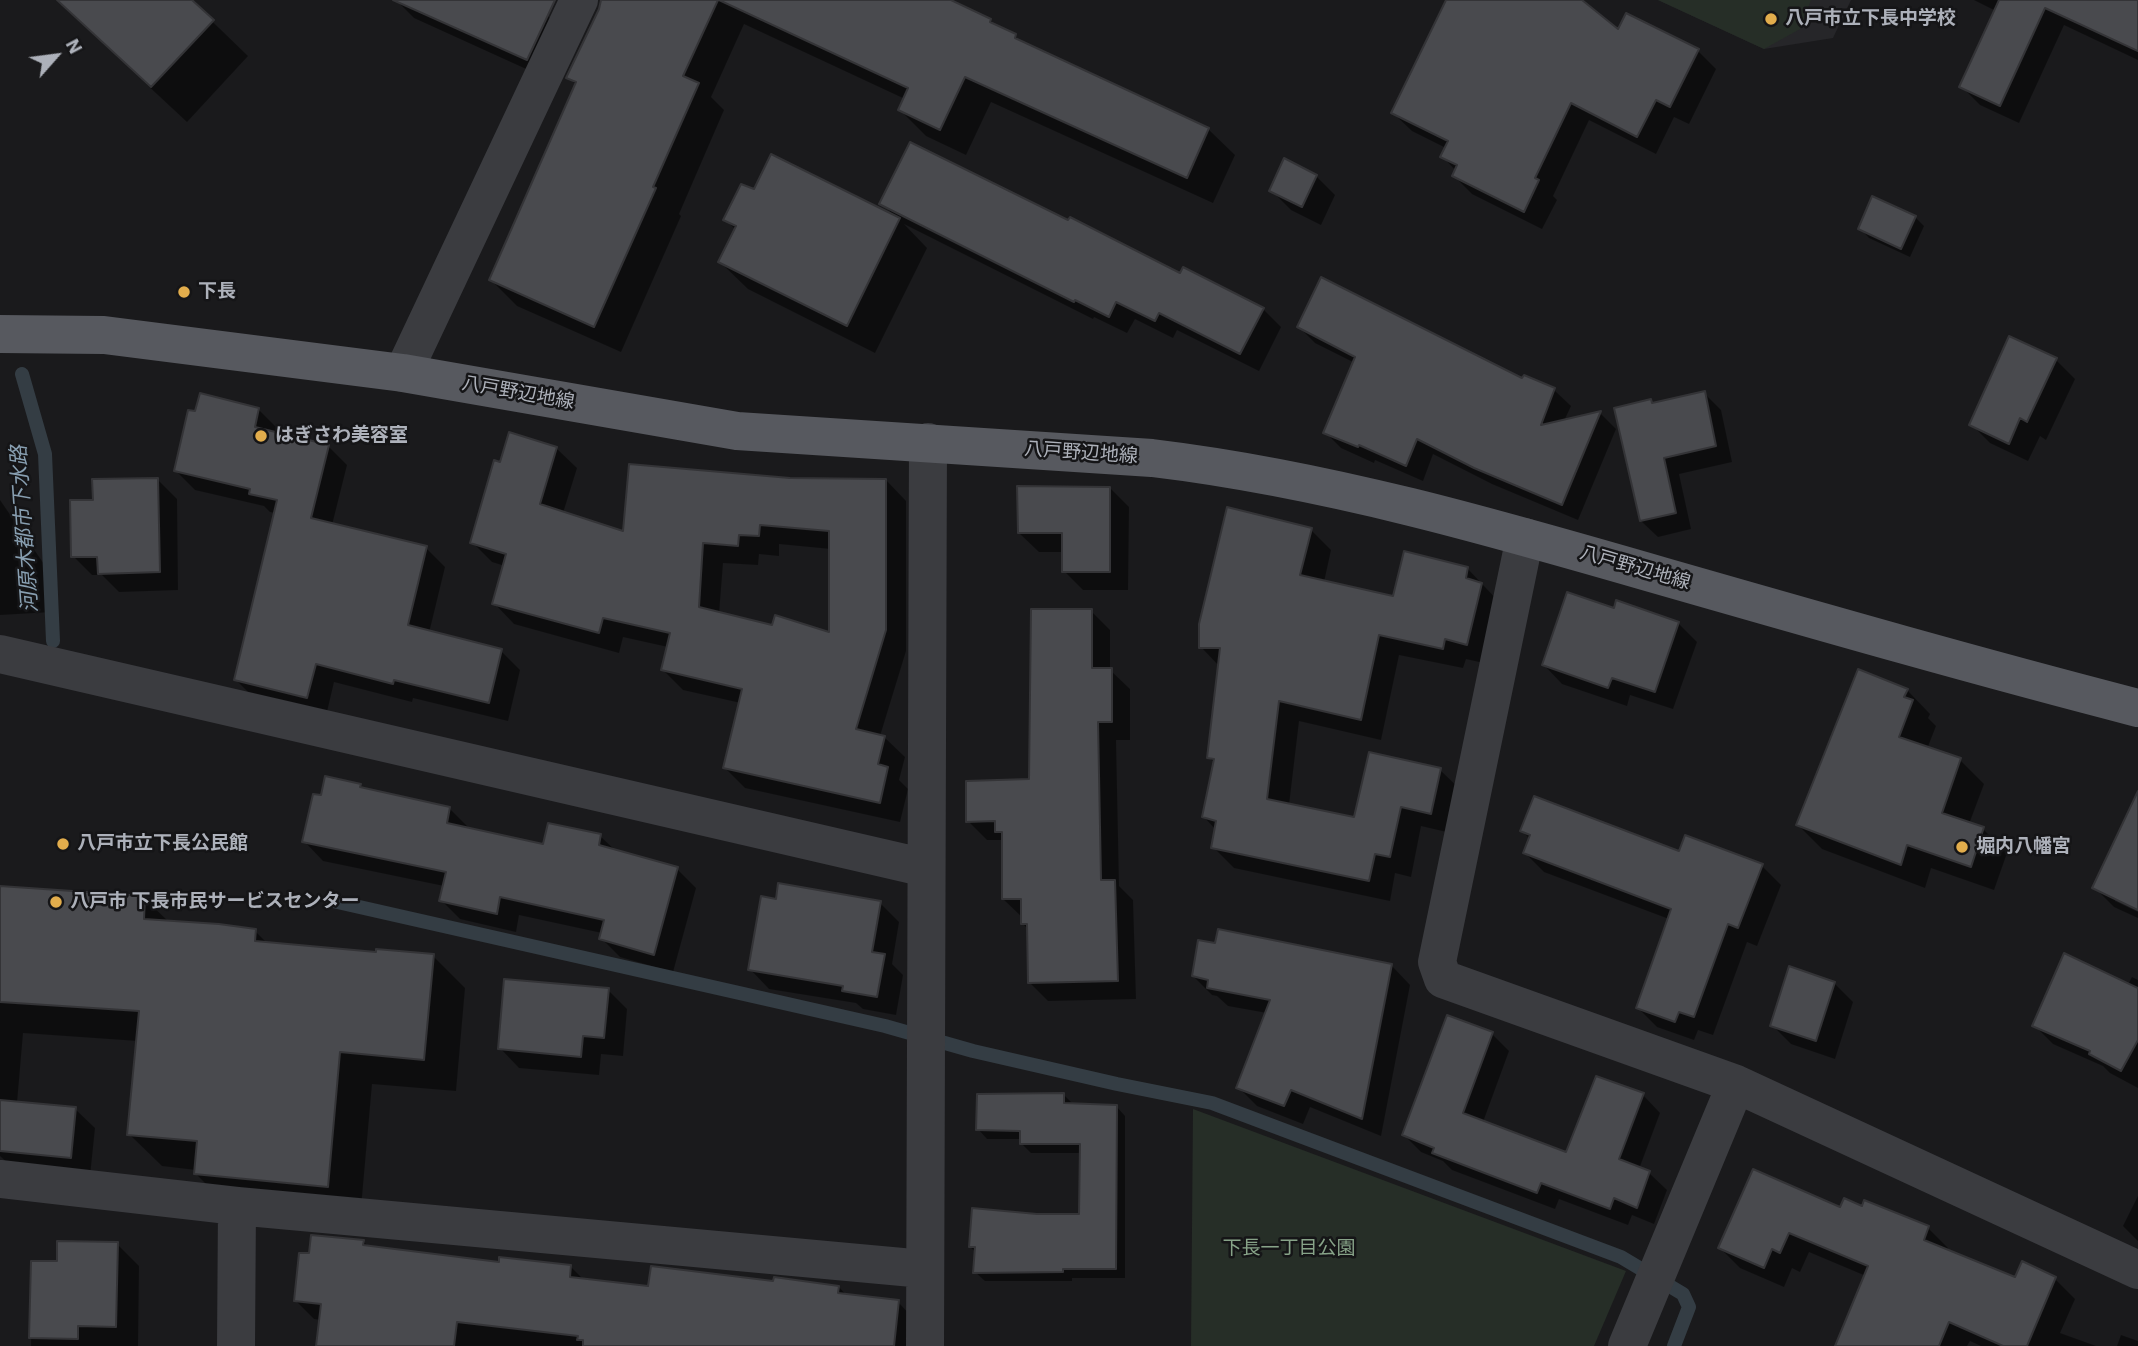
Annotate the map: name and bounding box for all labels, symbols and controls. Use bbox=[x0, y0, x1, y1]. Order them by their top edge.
place label: 八戸市立下長中学校 bbox=[1785, 8, 1956, 30]
marker: 八戸市立下長中学校 bbox=[1763, 11, 1779, 27]
north arrow bbox=[21, 21, 91, 91]
text: N bbox=[61, 34, 88, 58]
place label: 下長 bbox=[198, 281, 236, 303]
marker: 下長 bbox=[176, 284, 192, 300]
street label: 八戸野辺地線 bbox=[460, 372, 576, 414]
place label: はぎさわ美容室 bbox=[275, 425, 408, 447]
marker: はぎさわ美容室 bbox=[253, 428, 269, 444]
street label: 八戸野辺地線 bbox=[1023, 438, 1139, 468]
water label: 河原木都市下水路 bbox=[7, 444, 43, 614]
street label: 八戸野辺地線 bbox=[1577, 541, 1693, 595]
place label: 八戸市立下長公民館 bbox=[77, 833, 248, 855]
marker: 八戸市立下長公民館 bbox=[55, 836, 71, 852]
place label: 堀内八幡宮 bbox=[1976, 836, 2071, 858]
marker: 堀内八幡宮 bbox=[1954, 839, 1970, 855]
place label: 八戸市 下長市民サービスセンター bbox=[70, 891, 359, 913]
marker: 八戸市 下長市民サービスセンター bbox=[48, 894, 64, 910]
park label: 下長一丁目公園 bbox=[1223, 1238, 1355, 1260]

